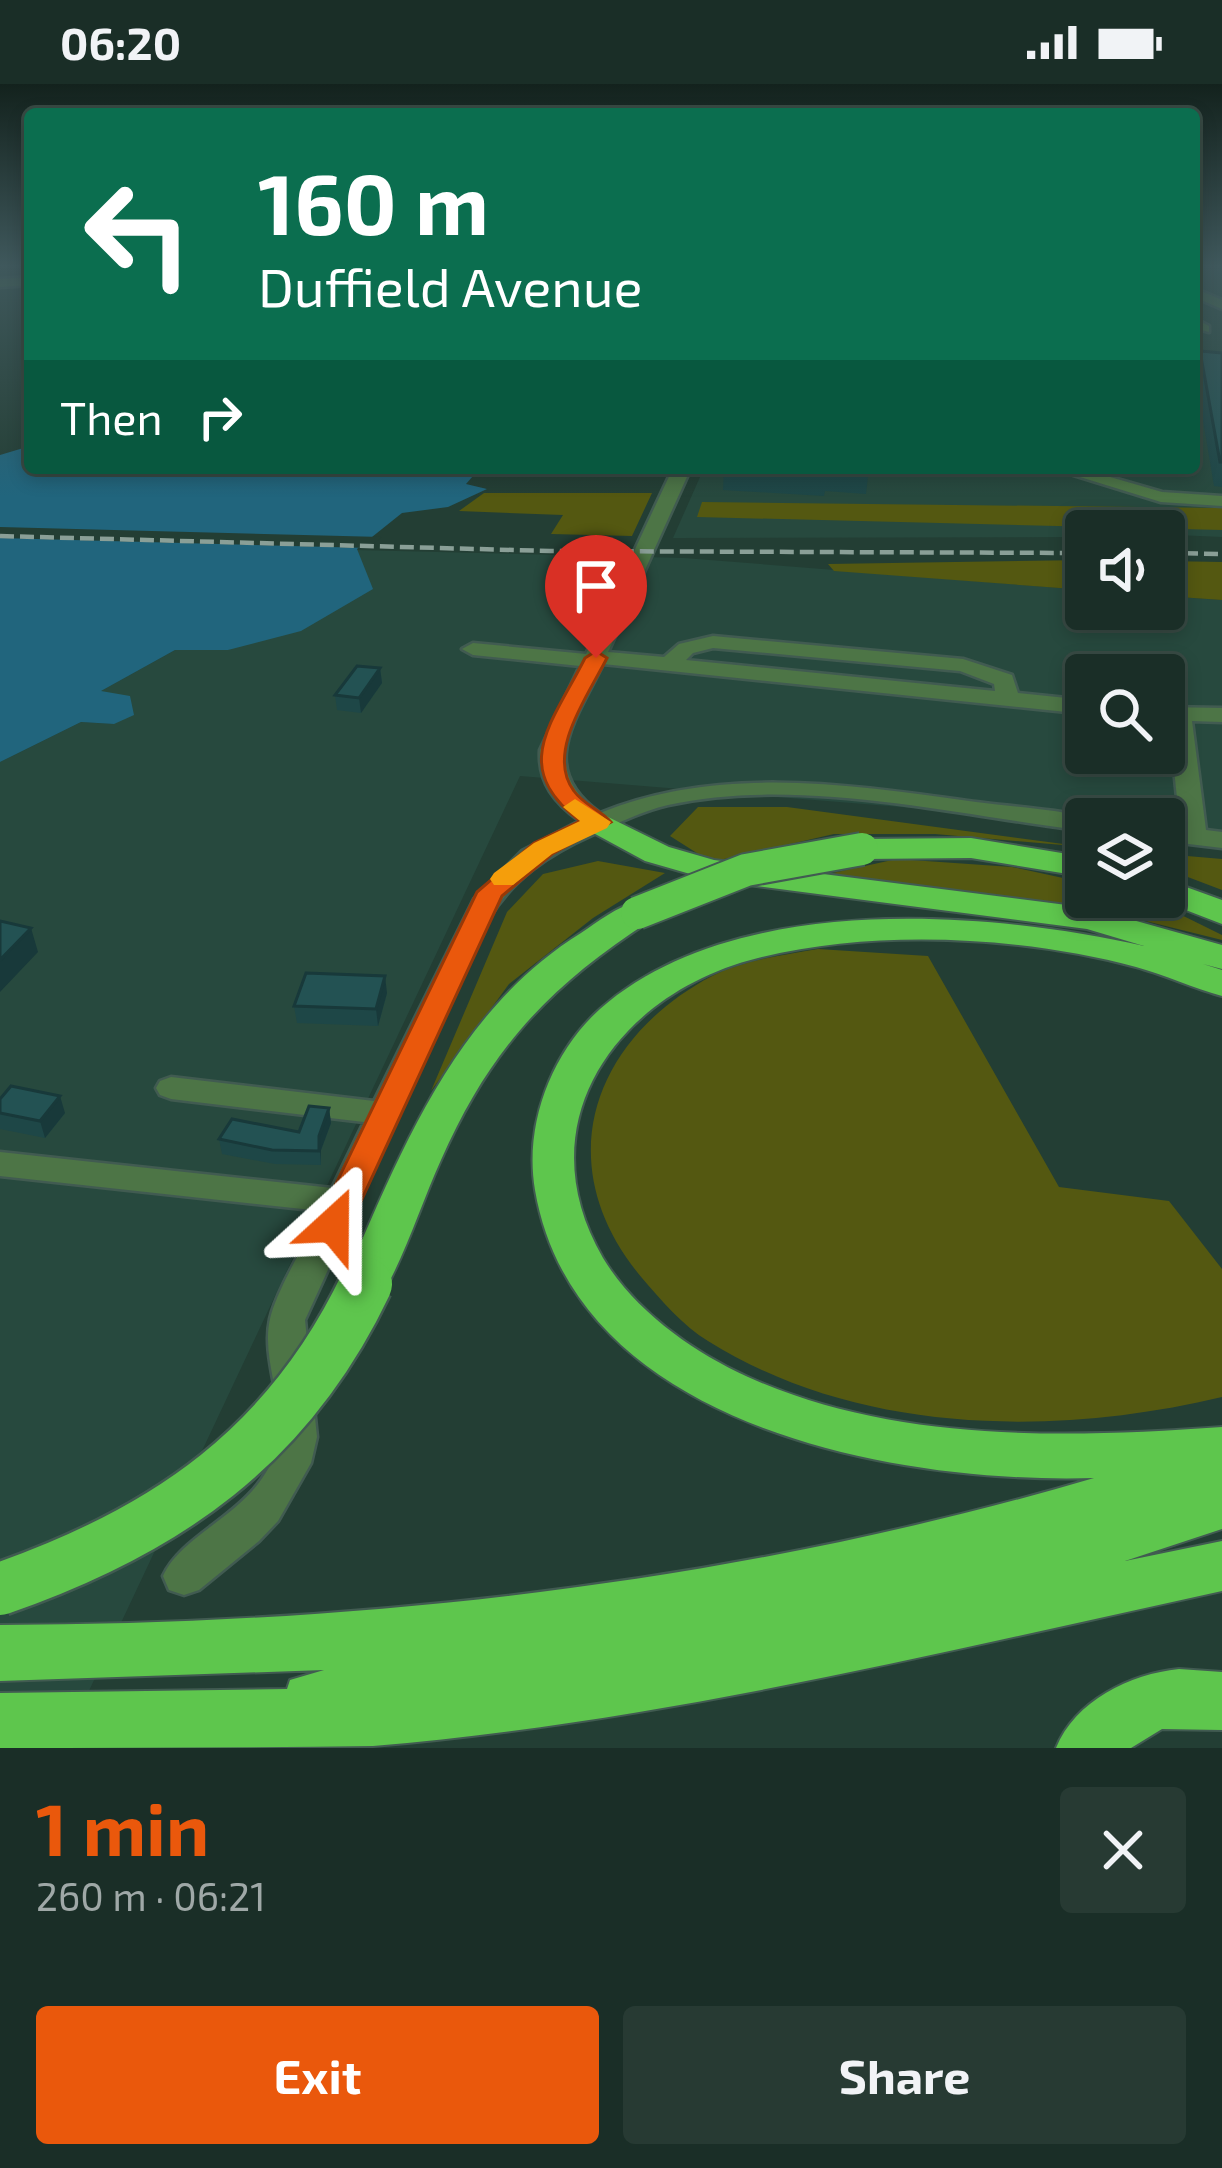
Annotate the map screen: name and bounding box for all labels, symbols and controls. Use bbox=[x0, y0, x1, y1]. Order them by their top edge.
text: 06:20 bbox=[60, 15, 181, 69]
text: 160 m bbox=[258, 151, 489, 252]
icon: left bbox=[60, 156, 216, 312]
text: Duffield Avenue bbox=[258, 253, 642, 318]
icon: right bbox=[187, 384, 253, 450]
text: Then bbox=[60, 390, 163, 444]
map controls bbox=[1065, 510, 1185, 918]
button: sound bbox=[1065, 510, 1185, 630]
pin bbox=[545, 535, 647, 658]
icon: arrive bbox=[563, 553, 629, 619]
button: search bbox=[1065, 654, 1185, 774]
button: layers bbox=[1065, 798, 1185, 918]
position arrow bbox=[270, 1162, 396, 1288]
text: 1 min bbox=[36, 1784, 209, 1870]
button: close bbox=[1060, 1787, 1186, 1913]
text: 260 m · 06:21 bbox=[36, 1872, 266, 1919]
button: Exit bbox=[36, 2006, 599, 2144]
button: Share bbox=[623, 2006, 1186, 2144]

